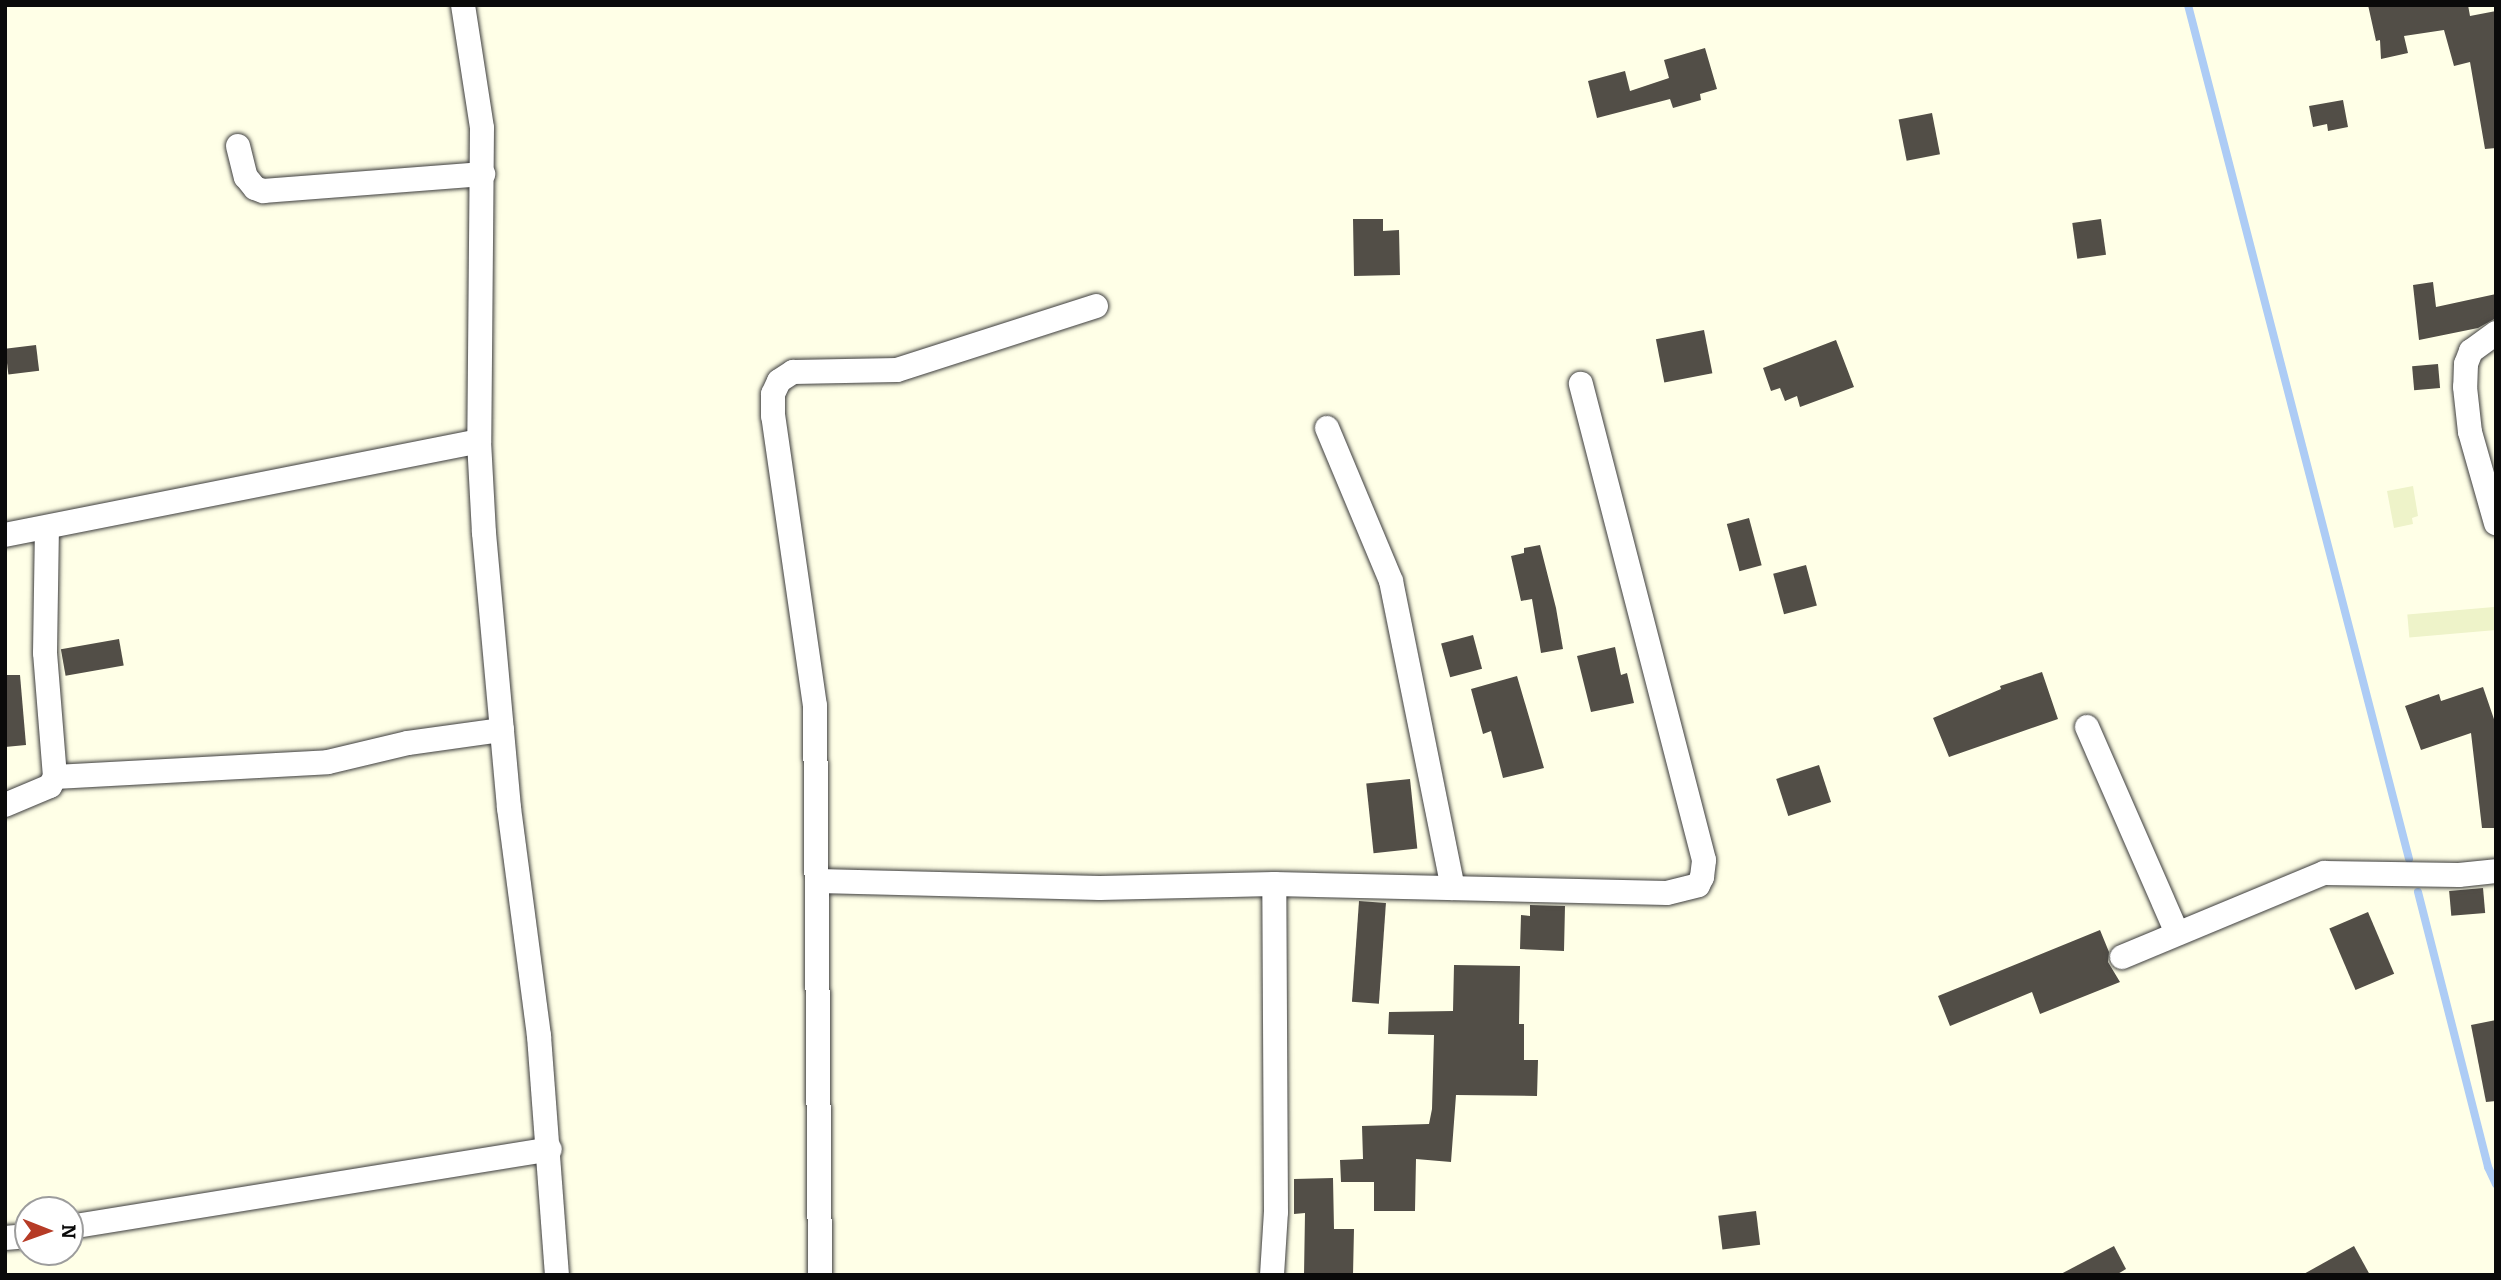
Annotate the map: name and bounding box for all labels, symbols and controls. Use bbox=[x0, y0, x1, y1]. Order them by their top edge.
north arrow bbox=[14, 1196, 84, 1266]
text: N bbox=[57, 1224, 80, 1239]

